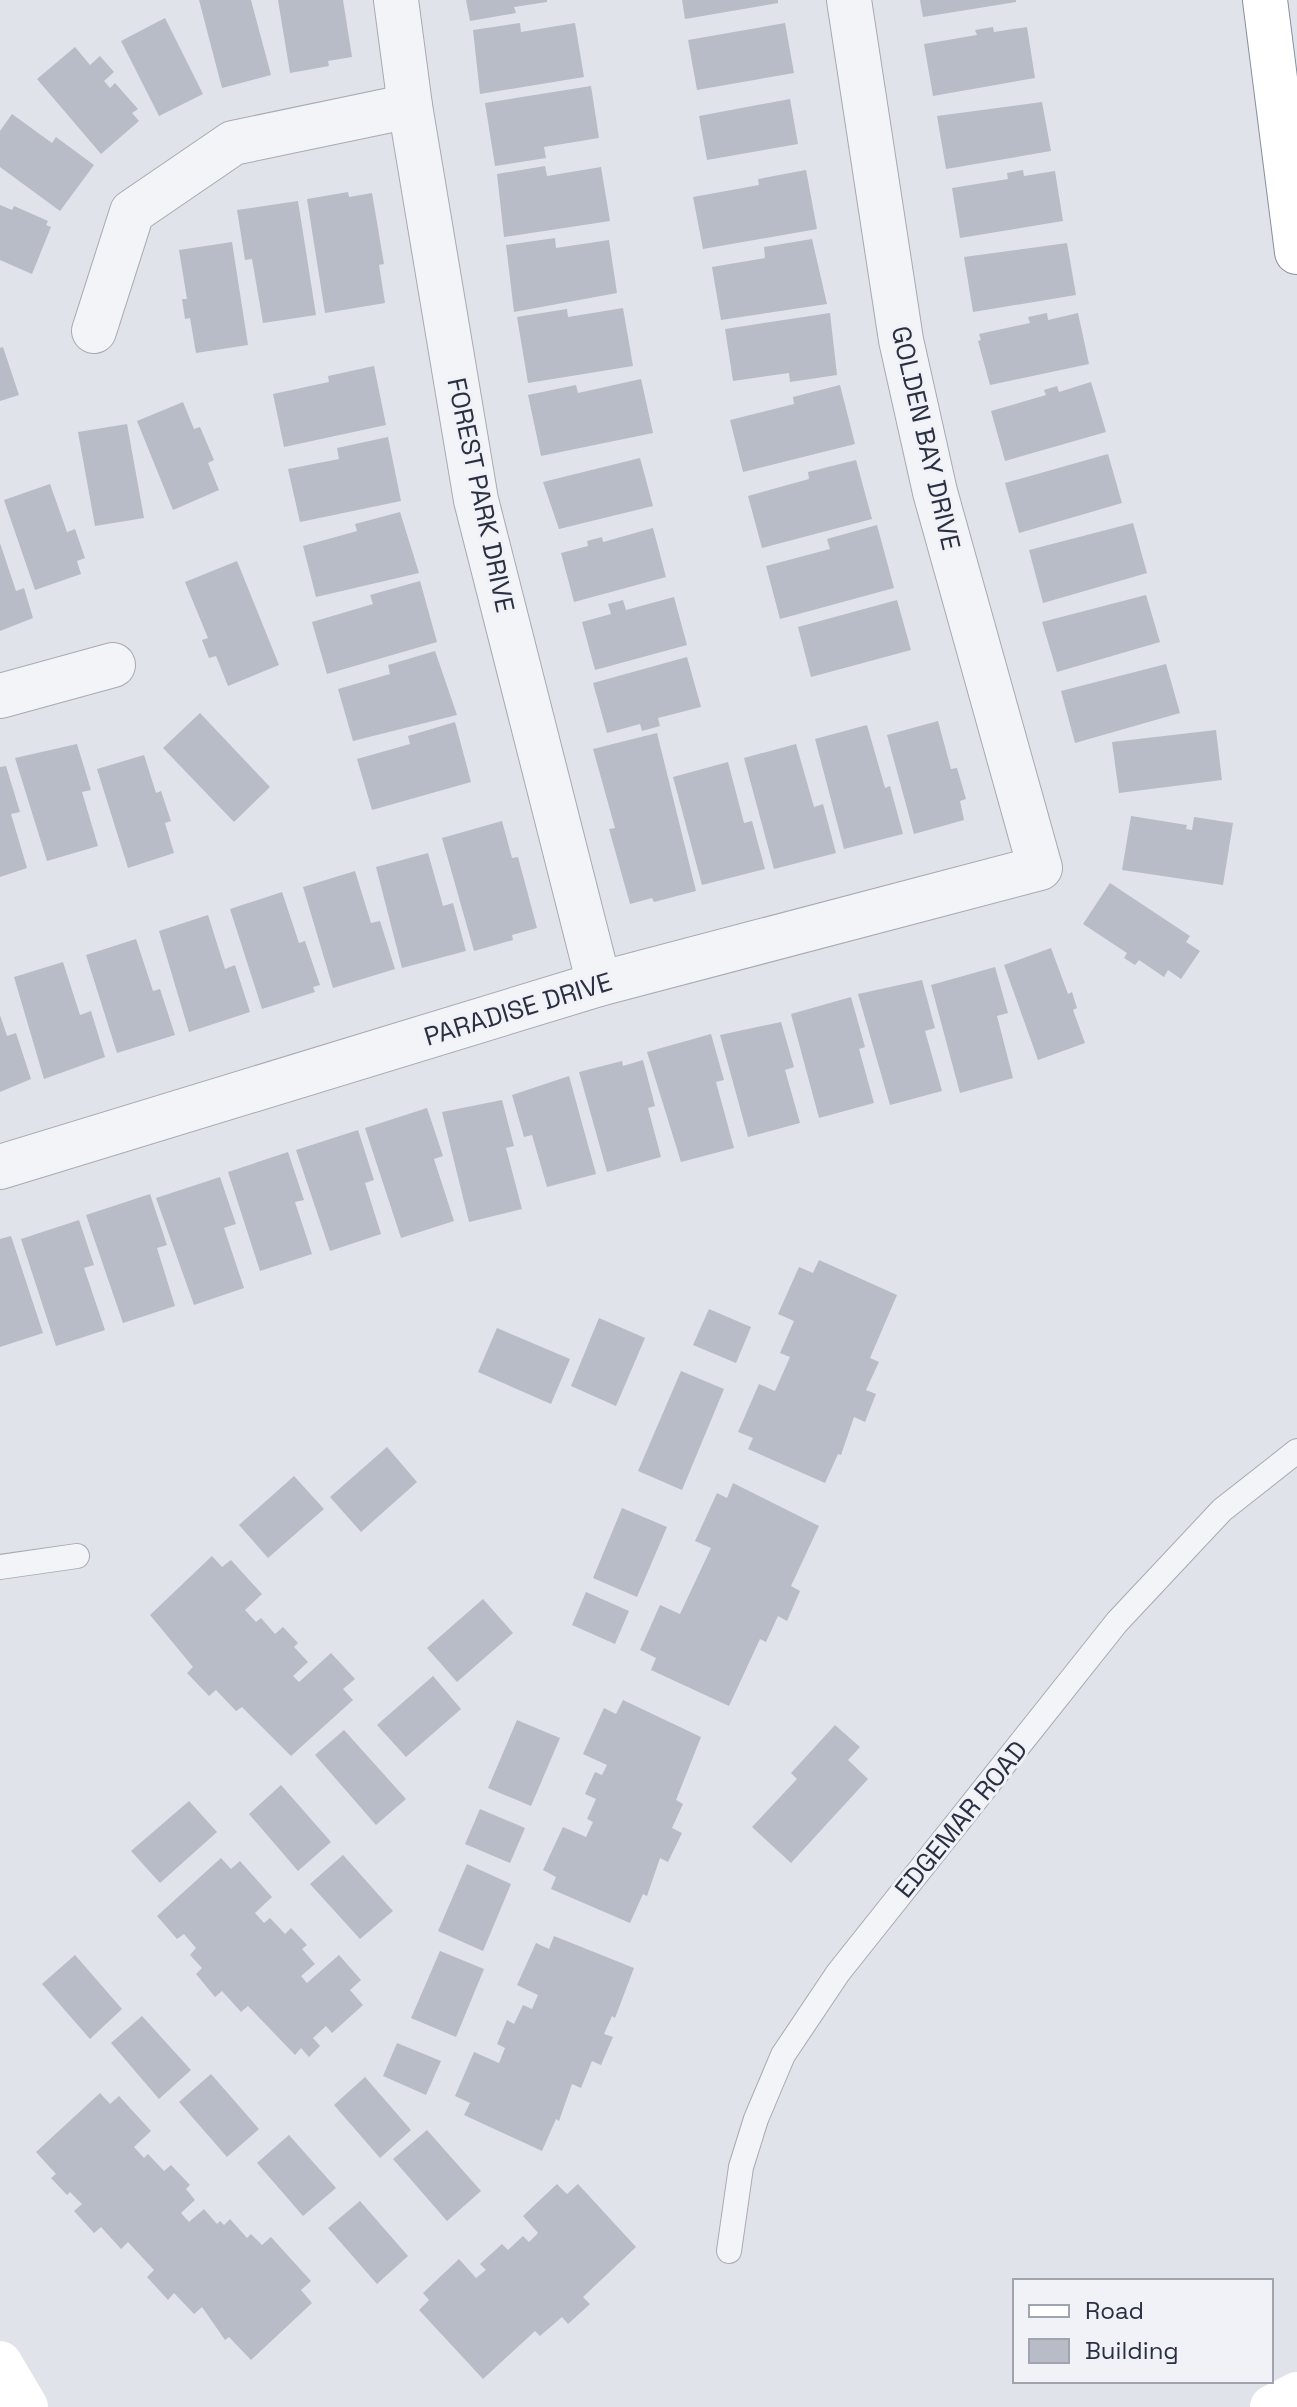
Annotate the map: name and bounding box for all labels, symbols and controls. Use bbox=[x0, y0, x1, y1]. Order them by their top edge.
street label: GOLDEN BAY DRIVE bbox=[884, 323, 968, 553]
street label: FOREST PARK DRIVE bbox=[440, 375, 522, 615]
street label: PARADISE DRIVE bbox=[420, 964, 616, 1054]
street label: EDGEMAR ROAD bbox=[887, 1733, 1035, 1905]
legend bbox=[1013, 2279, 1273, 2383]
text: Road bbox=[1085, 2295, 1144, 2326]
text: Building bbox=[1085, 2335, 1179, 2366]

